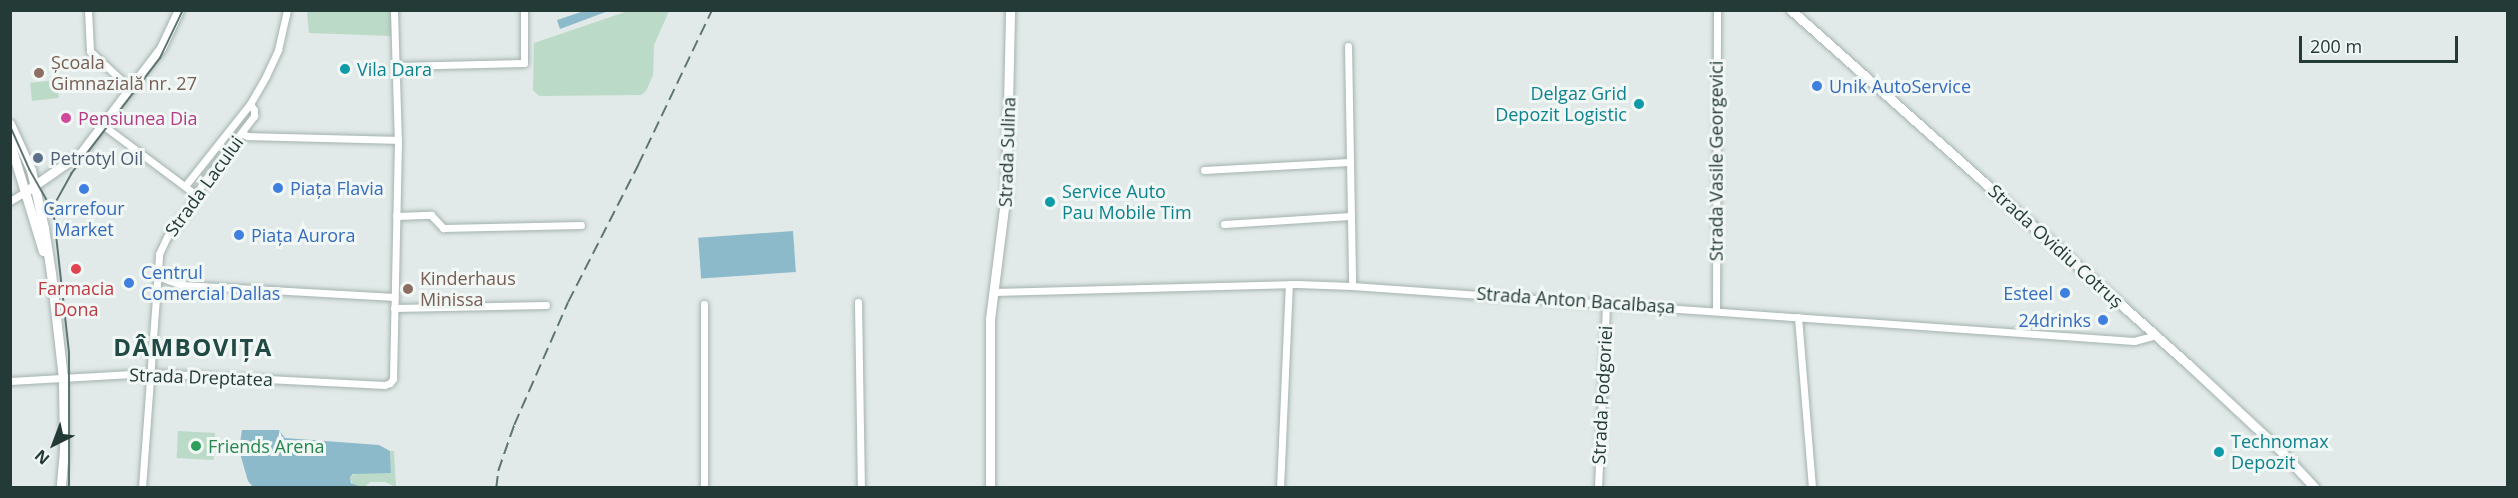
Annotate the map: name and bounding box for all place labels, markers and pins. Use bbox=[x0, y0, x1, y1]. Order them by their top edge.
place label: Școala Gimnazială nr. 27 bbox=[51, 52, 197, 94]
place label: Vila Dara bbox=[357, 58, 432, 80]
marker: Vila Dara bbox=[338, 62, 352, 76]
marker: Școala Gimnazială nr. 27 bbox=[32, 66, 46, 80]
place label: Unik AutoService bbox=[1829, 75, 1971, 97]
marker: Unik AutoService bbox=[1810, 79, 1824, 93]
place label: Delgaz Grid Depozit Logistic bbox=[1495, 83, 1627, 125]
marker: Delgaz Grid Depozit Logistic bbox=[1632, 97, 1646, 111]
place label: Pensiunea Dia bbox=[78, 107, 198, 129]
marker: Pensiunea Dia bbox=[59, 111, 73, 125]
place label: Petrotyl Oil bbox=[50, 147, 143, 169]
marker: Petrotyl Oil bbox=[31, 151, 45, 165]
place label: Piața Flavia bbox=[290, 177, 384, 199]
marker: Piața Flavia bbox=[271, 181, 285, 195]
place label: Service Auto Pau Mobile Tim bbox=[1062, 181, 1192, 224]
marker: Carrefour Market bbox=[77, 182, 91, 196]
marker: Service Auto Pau Mobile Tim bbox=[1043, 195, 1057, 209]
place label: Carrefour Market bbox=[43, 198, 125, 240]
place label: Piața Aurora bbox=[251, 224, 355, 246]
marker: Piața Aurora bbox=[232, 228, 246, 242]
marker: Farmacia Dona bbox=[69, 262, 83, 276]
place label: Centrul Comercial Dallas bbox=[141, 262, 280, 304]
place label: Kinderhaus Minissa bbox=[420, 268, 516, 310]
marker: Centrul Comercial Dallas bbox=[122, 276, 136, 290]
place label: Farmacia Dona bbox=[38, 278, 114, 320]
marker: Kinderhaus Minissa bbox=[401, 282, 415, 296]
place label: Esteel bbox=[2003, 282, 2053, 304]
marker: Esteel bbox=[2058, 286, 2072, 300]
place label: 24drinks bbox=[2018, 309, 2091, 331]
marker: 24drinks bbox=[2096, 313, 2110, 327]
place label: Technomax Depozit bbox=[2231, 431, 2329, 474]
place label: Friends Arena bbox=[208, 435, 324, 457]
marker: Friends Arena bbox=[189, 439, 203, 453]
marker: Technomax Depozit bbox=[2212, 445, 2226, 459]

